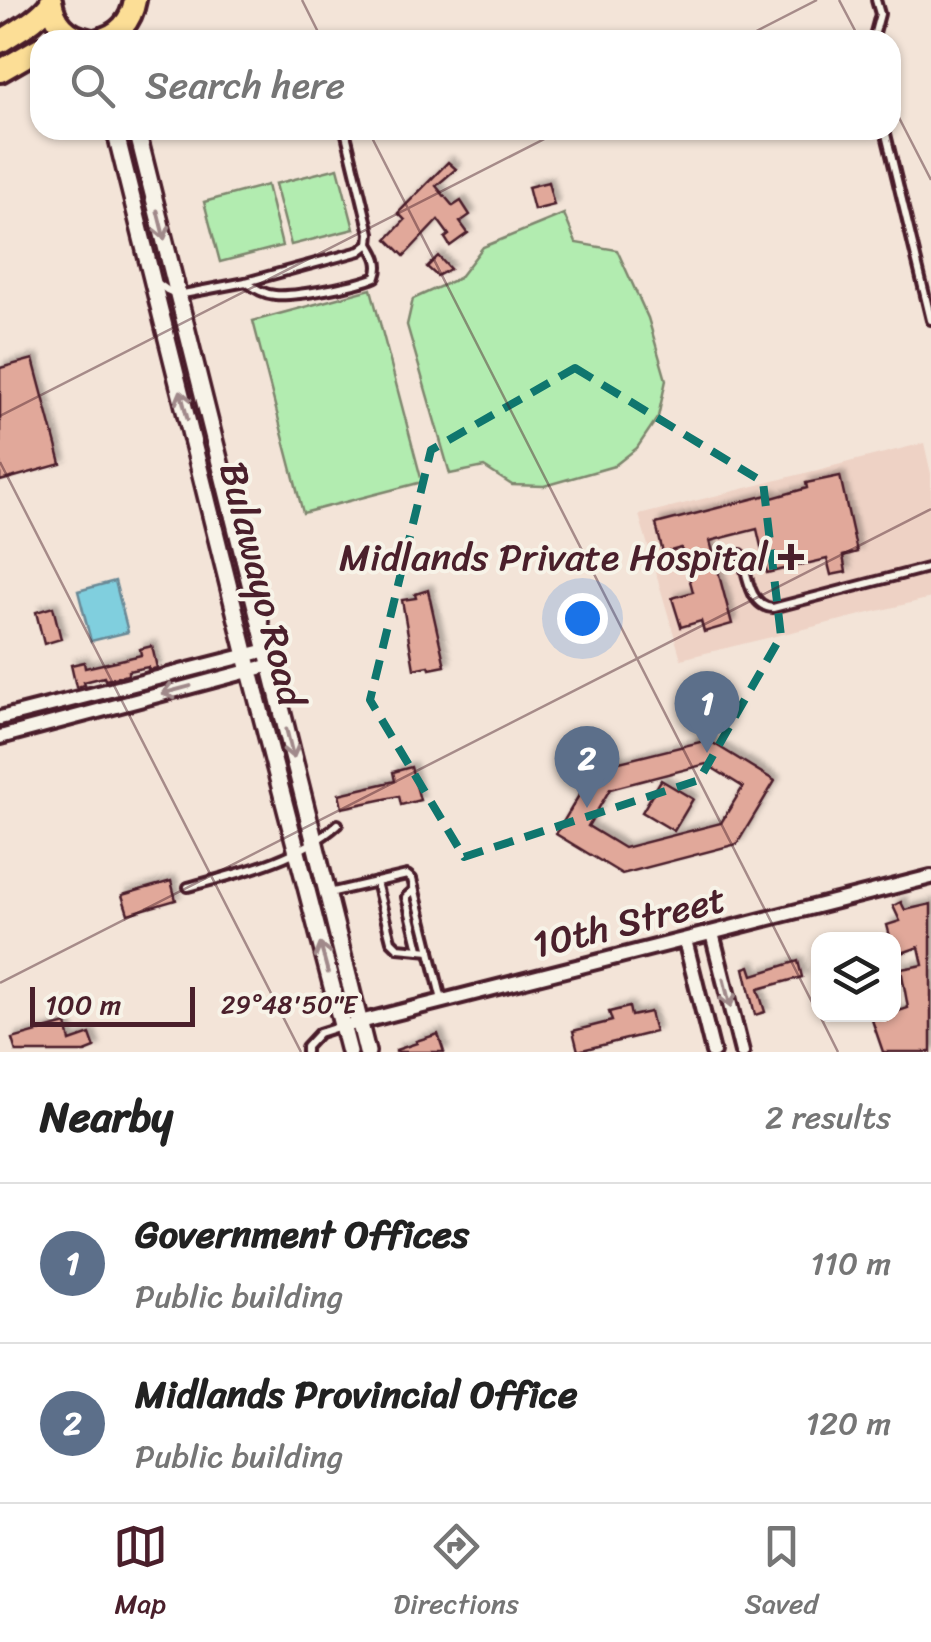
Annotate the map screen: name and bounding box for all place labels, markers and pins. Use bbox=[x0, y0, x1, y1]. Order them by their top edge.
place label: Midlands Private Hospital bbox=[339, 524, 769, 591]
marker: Midlands Private Hospital bbox=[778, 544, 804, 570]
pin: 1 bbox=[674, 670, 740, 753]
pin: 2 bbox=[554, 726, 620, 808]

